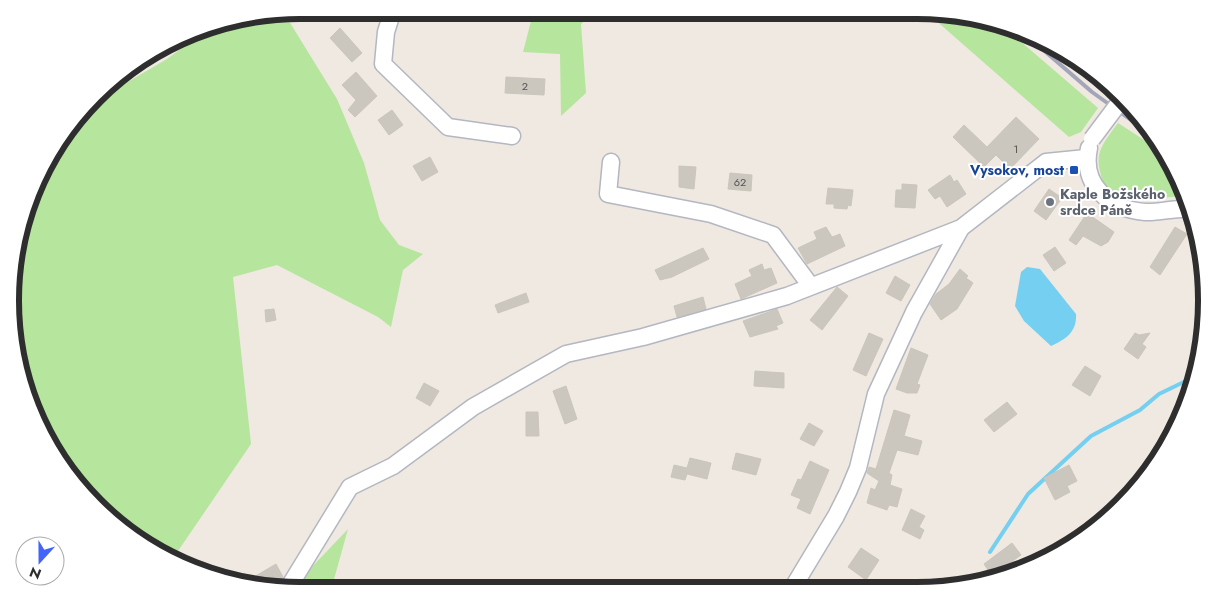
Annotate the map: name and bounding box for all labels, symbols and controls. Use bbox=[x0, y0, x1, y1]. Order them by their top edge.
house number: 2 bbox=[522, 78, 528, 94]
house number: 1 bbox=[1014, 141, 1018, 157]
place label: Vysokov, most bbox=[969, 160, 1065, 180]
marker: Vysokov, most bbox=[1068, 164, 1080, 176]
house number: 62 bbox=[734, 174, 746, 190]
place label: Kaple Božského srdce Páně bbox=[1060, 184, 1165, 220]
marker: Kaple Božského srdce Páně bbox=[1044, 196, 1056, 208]
north arrow bbox=[15, 536, 65, 586]
text: N bbox=[27, 562, 44, 584]

